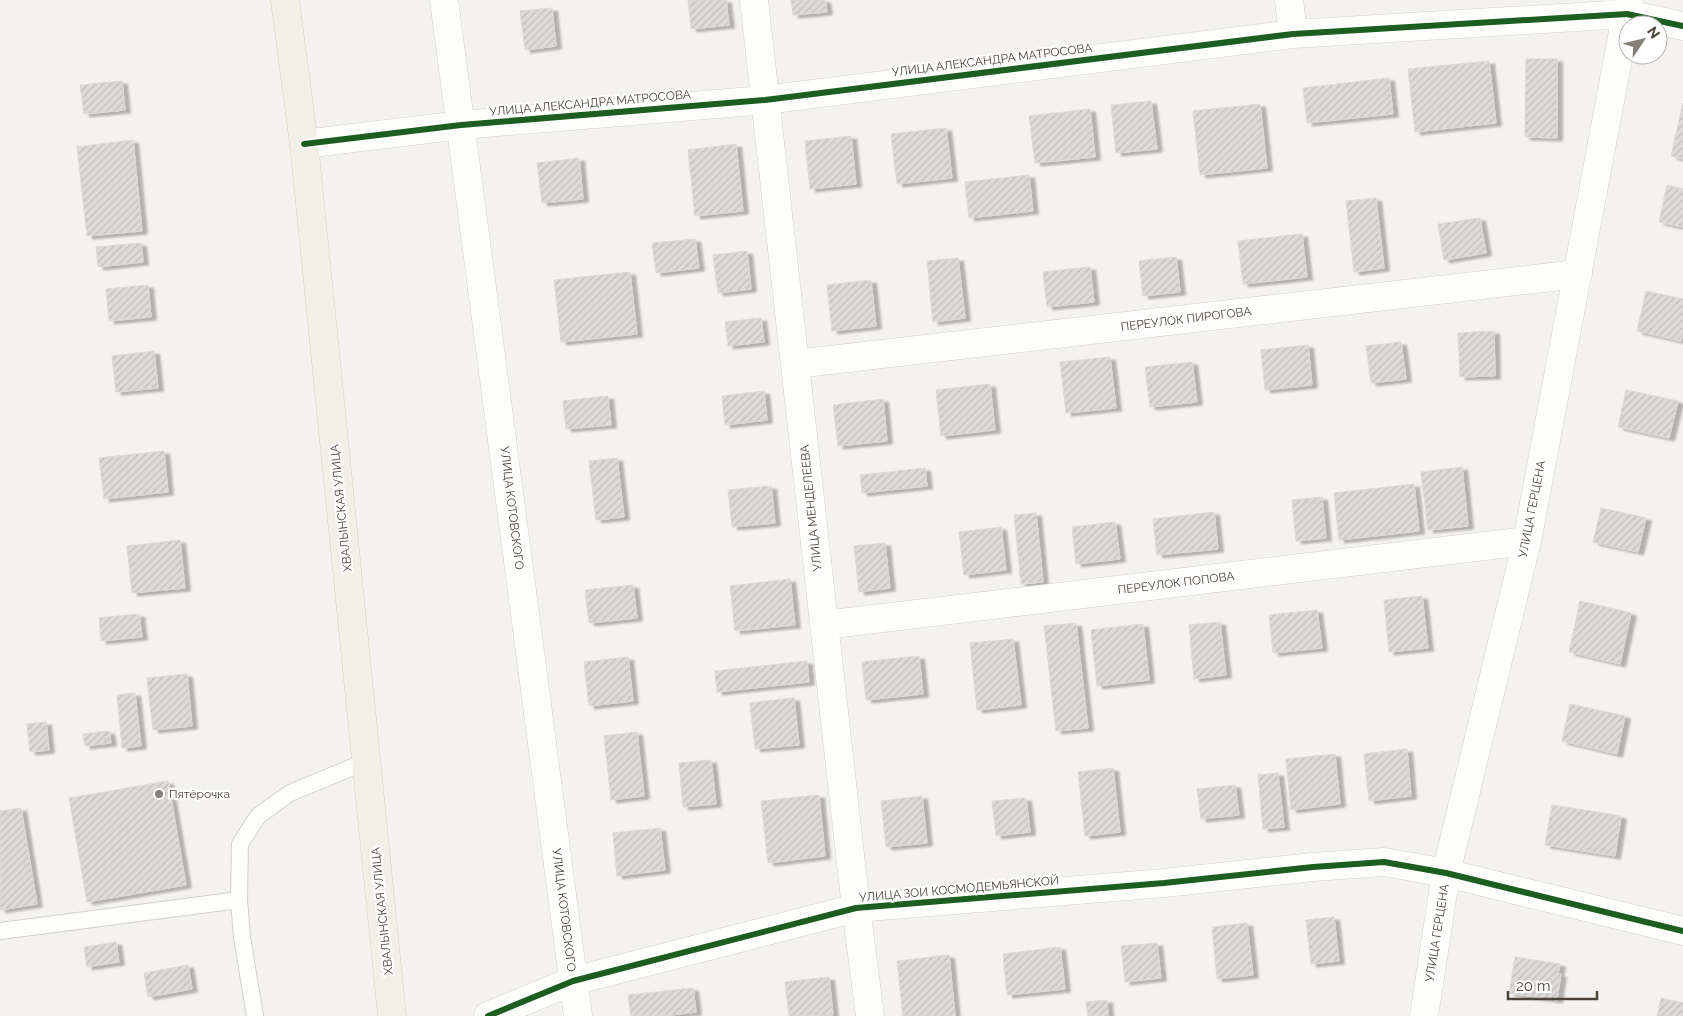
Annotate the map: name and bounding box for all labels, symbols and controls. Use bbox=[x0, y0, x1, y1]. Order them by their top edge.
north arrow bbox=[1618, 15, 1668, 65]
text: N bbox=[1644, 24, 1663, 42]
street label: УЛИЦА АЛЕКСАНДРА МАТРОСОВА bbox=[891, 41, 1093, 79]
street label: УЛИЦА АЛЕКСАНДРА МАТРОСОВА bbox=[489, 87, 691, 119]
street label: ПЕРЕУЛОК ПИРОГОВА bbox=[1120, 304, 1252, 334]
street label: ХВАЛЫНСКАЯ УЛИЦА bbox=[327, 444, 355, 572]
street label: УЛИЦА МЕНДЕЛЕЕВА bbox=[797, 444, 825, 572]
street label: УЛИЦА КОТОВСКОГО bbox=[497, 445, 527, 571]
street label: УЛИЦА ГЕРЦЕНА bbox=[1516, 459, 1548, 559]
street label: ПЕРЕУЛОК ПОПОВА bbox=[1117, 569, 1235, 597]
place label: Пятёрочка bbox=[169, 787, 230, 801]
marker: Пятёрочка bbox=[153, 788, 165, 800]
street label: ХВАЛЫНСКАЯ УЛИЦА bbox=[368, 847, 396, 975]
street label: УЛИЦА КОТОВСКОГО bbox=[549, 847, 579, 973]
street label: УЛИЦА ЗОИ КОСМОДЕМЬЯНСКОЙ bbox=[858, 873, 1060, 905]
street label: УЛИЦА ГЕРЦЕНА bbox=[1422, 883, 1452, 983]
scale bar bbox=[1508, 968, 1597, 1000]
text: 20 m bbox=[1516, 977, 1551, 995]

